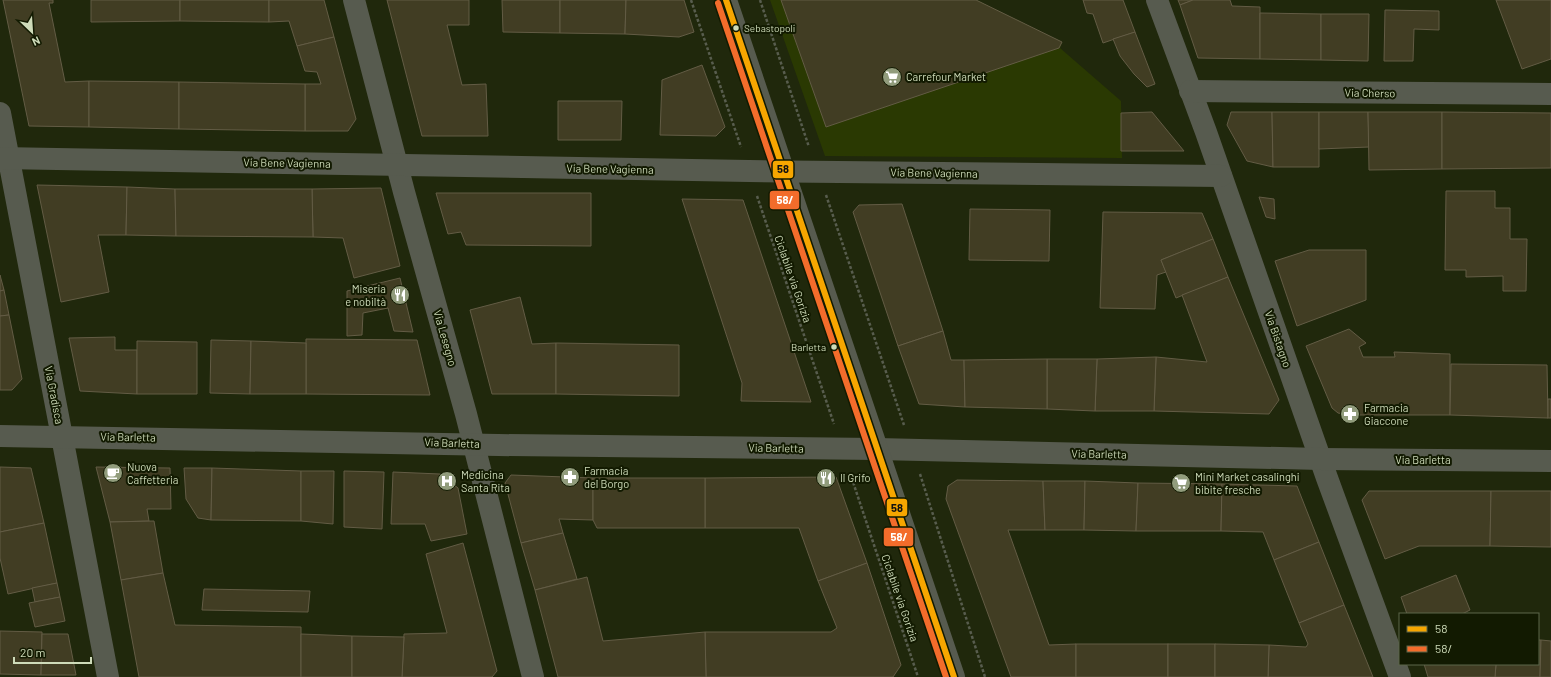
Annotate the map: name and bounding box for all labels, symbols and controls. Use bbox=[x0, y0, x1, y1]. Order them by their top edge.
north arrow bbox=[12, 12, 52, 52]
place label: Sebastopoli bbox=[744, 22, 795, 34]
marker: Sebastopoli bbox=[731, 23, 741, 33]
text: N bbox=[30, 34, 43, 49]
supermarket icon: Carrefour Market bbox=[881, 66, 903, 88]
place label: Carrefour Market bbox=[906, 70, 986, 83]
street label: Via Cherso bbox=[1345, 86, 1396, 99]
street label: Via Bene Vagienna bbox=[243, 155, 331, 170]
line badge: 58 bbox=[772, 160, 794, 179]
street label: Via Bene Vagienna bbox=[566, 161, 654, 176]
text: 58 bbox=[777, 162, 789, 175]
street label: Via Bene Vagienna bbox=[890, 165, 978, 180]
line badge: 58/ bbox=[769, 190, 800, 210]
text: 58/ bbox=[776, 193, 794, 206]
street label: Ciclabile via Gorizia bbox=[772, 233, 815, 324]
place label: Miseria e nobiltà bbox=[345, 282, 386, 308]
restaurant icon: Miseria e nobiltà bbox=[389, 284, 411, 306]
street label: Via Lesegno bbox=[431, 308, 460, 368]
street label: Via Bistagno bbox=[1263, 309, 1294, 369]
place label: Barletta bbox=[791, 341, 826, 353]
marker: Barletta bbox=[829, 342, 839, 352]
street label: Via Gradisca bbox=[42, 365, 66, 425]
place label: Farmacia Giaccone bbox=[1364, 401, 1408, 427]
pharmacy icon: Farmacia Giaccone bbox=[1339, 403, 1361, 425]
street label: Via Barletta bbox=[100, 430, 156, 443]
street label: Via Barletta bbox=[424, 435, 480, 450]
street label: Via Barletta bbox=[748, 441, 804, 454]
street label: Via Barletta bbox=[1071, 447, 1127, 460]
street label: Via Barletta bbox=[1395, 453, 1451, 466]
place label: Nuova Caffetteria bbox=[127, 460, 178, 486]
cafe icon: Nuova Caffetteria bbox=[102, 462, 124, 484]
place label: Farmacia del Borgo bbox=[584, 464, 629, 490]
pharmacy icon: Farmacia del Borgo bbox=[559, 466, 581, 488]
restaurant icon: Il Grifo bbox=[815, 467, 837, 489]
place label: Medicina Santa Rita bbox=[461, 468, 510, 494]
hospital icon: Medicina Santa Rita bbox=[436, 470, 458, 492]
place label: Mini Market casalinghi bibite fresche bbox=[1195, 470, 1300, 496]
place label: Il Grifo bbox=[840, 471, 871, 484]
supermarket icon: Mini Market casalinghi bibite fresche bbox=[1170, 472, 1192, 494]
line badge: 58 bbox=[886, 498, 908, 517]
text: 58 bbox=[891, 501, 903, 514]
line badge: 58/ bbox=[883, 527, 914, 547]
text: 58/ bbox=[890, 530, 908, 543]
street label: Ciclabile via Gorizia bbox=[879, 552, 922, 643]
legend bbox=[1399, 613, 1539, 665]
text: 58 bbox=[1435, 621, 1447, 635]
scale bar bbox=[14, 639, 91, 665]
text: 58/ bbox=[1435, 641, 1452, 655]
text: 20 m bbox=[20, 645, 46, 659]

